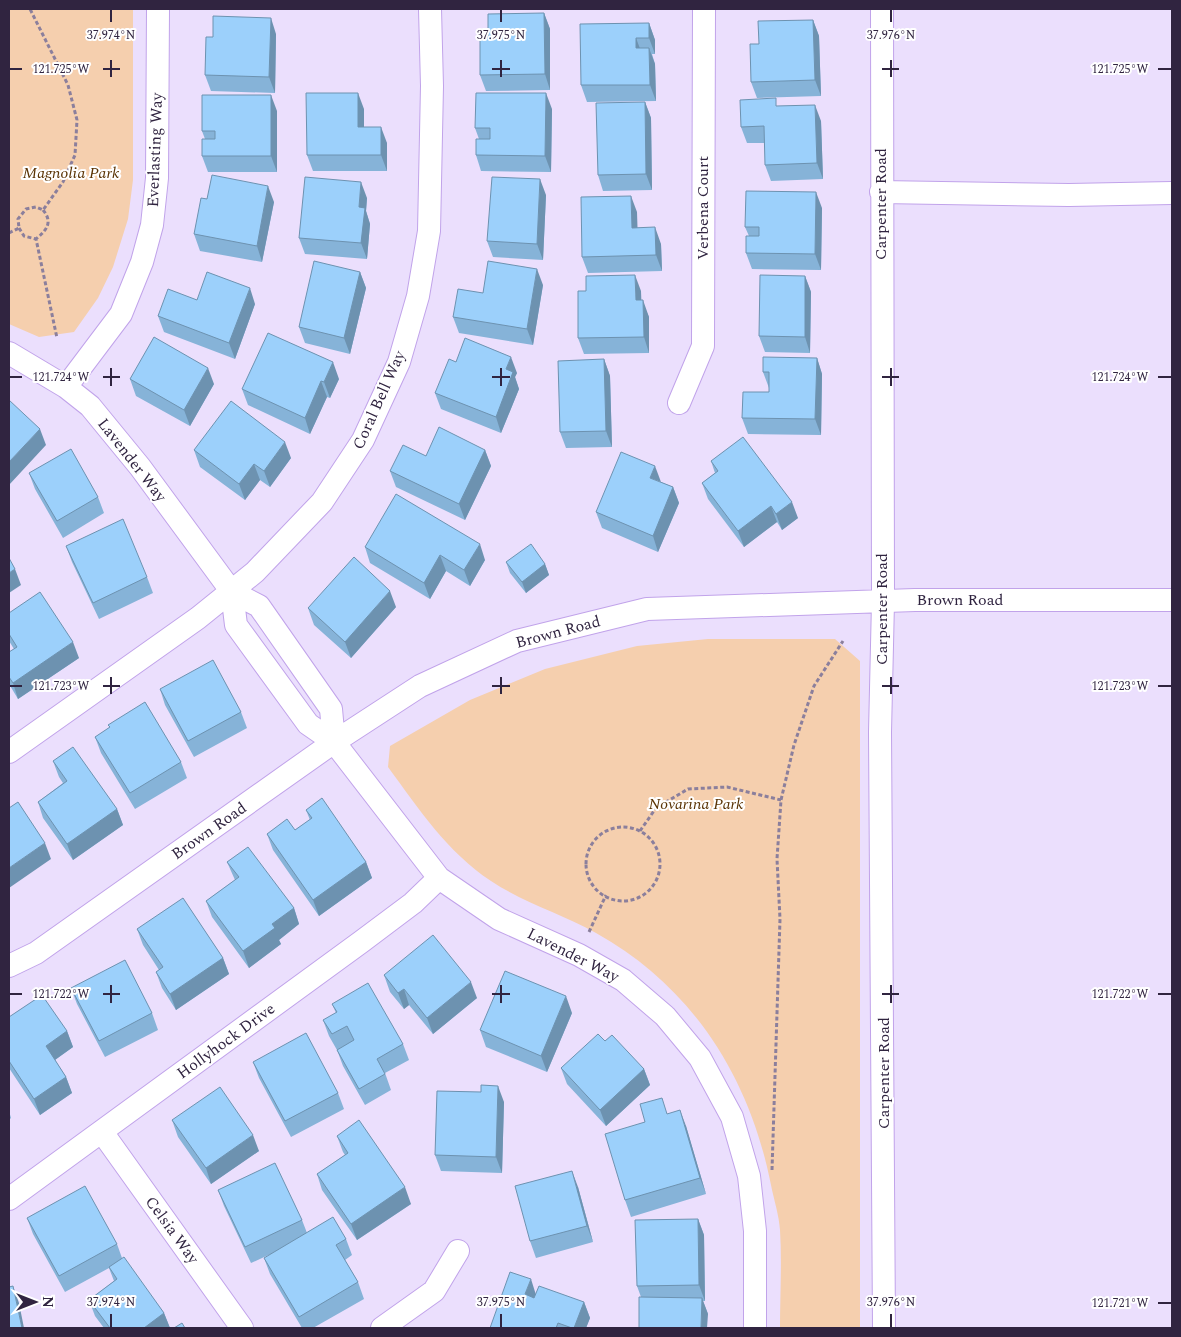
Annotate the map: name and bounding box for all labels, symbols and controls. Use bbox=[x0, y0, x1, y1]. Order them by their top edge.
text: 37.974°N bbox=[87, 26, 135, 45]
text: 37.975°N bbox=[477, 26, 525, 45]
text: 37.976°N bbox=[867, 26, 915, 45]
text: 121.725°W bbox=[33, 60, 90, 79]
text: 121.725°W bbox=[1092, 60, 1149, 79]
street label: Everlasting Way bbox=[141, 91, 169, 208]
street label: Carpenter Road bbox=[869, 148, 893, 260]
street label: Verbena Court bbox=[691, 156, 715, 260]
park label: Magnolia Park bbox=[23, 161, 120, 185]
street label: Coral Bell Way bbox=[347, 346, 412, 453]
text: 121.724°W bbox=[33, 368, 90, 387]
text: 121.724°W bbox=[1092, 368, 1149, 387]
street label: Lavender Way bbox=[92, 413, 173, 508]
street label: Carpenter Road bbox=[870, 553, 894, 665]
street label: Brown Road bbox=[917, 588, 1004, 612]
street label: Brown Road bbox=[513, 609, 603, 655]
text: 121.723°W bbox=[33, 677, 90, 696]
text: 121.723°W bbox=[1092, 677, 1149, 696]
park label: Novarina Park bbox=[648, 792, 744, 816]
street label: Brown Road bbox=[167, 796, 252, 866]
street label: Lavender Way bbox=[523, 921, 624, 989]
text: 121.722°W bbox=[33, 985, 90, 1004]
text: 121.722°W bbox=[1092, 985, 1149, 1004]
street label: Hollyhock Drive bbox=[172, 997, 280, 1085]
street label: Carpenter Road bbox=[872, 1017, 896, 1129]
street label: Celsia Way bbox=[139, 1191, 206, 1270]
north arrow bbox=[10, 1277, 60, 1327]
text: 37.974°N bbox=[87, 1293, 135, 1312]
text: 37.975°N bbox=[477, 1293, 525, 1312]
text: 37.976°N bbox=[867, 1293, 915, 1312]
text: 121.721°W bbox=[1092, 1294, 1149, 1313]
text: N bbox=[37, 1296, 58, 1308]

